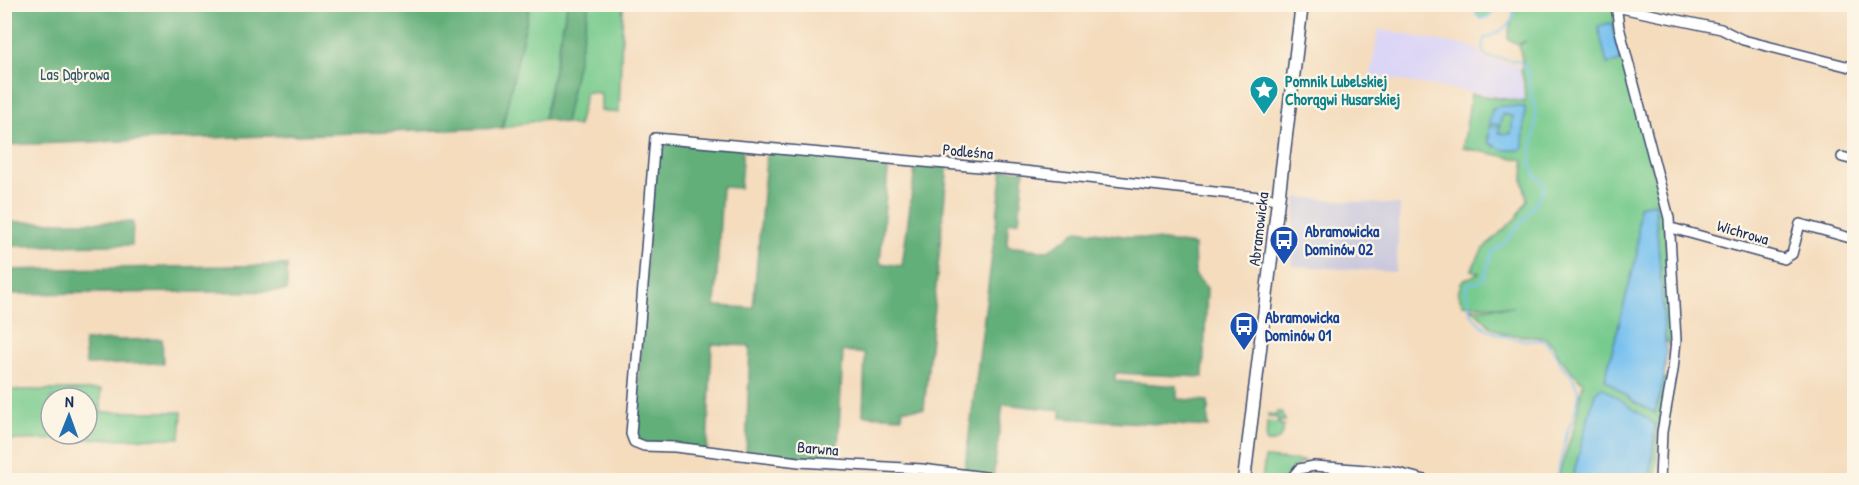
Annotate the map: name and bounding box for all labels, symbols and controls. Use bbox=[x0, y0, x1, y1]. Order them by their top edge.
park label: Las Dąbrowa bbox=[41, 63, 109, 85]
place label: Pomnik Lubelskiej Chorągwi Husarskiej bbox=[1285, 70, 1400, 111]
place icon: Pomnik Lubelskiej Chorągwi Husarskiej bbox=[1248, 74, 1280, 116]
street label: Podleśna bbox=[942, 138, 994, 164]
street label: Abramowicka bbox=[1243, 191, 1273, 267]
street label: Wichrowa bbox=[1715, 214, 1771, 250]
place label: Abramowicka Dominów 02 bbox=[1305, 220, 1380, 260]
bus stop icon: Abramowicka Dominów 02 bbox=[1268, 224, 1300, 266]
place label: Abramowicka Dominów 01 bbox=[1265, 306, 1340, 346]
bus stop icon: Abramowicka Dominów 01 bbox=[1228, 310, 1260, 352]
north arrow bbox=[39, 386, 99, 446]
text: N bbox=[65, 390, 74, 412]
street label: Barwna bbox=[796, 435, 840, 461]

